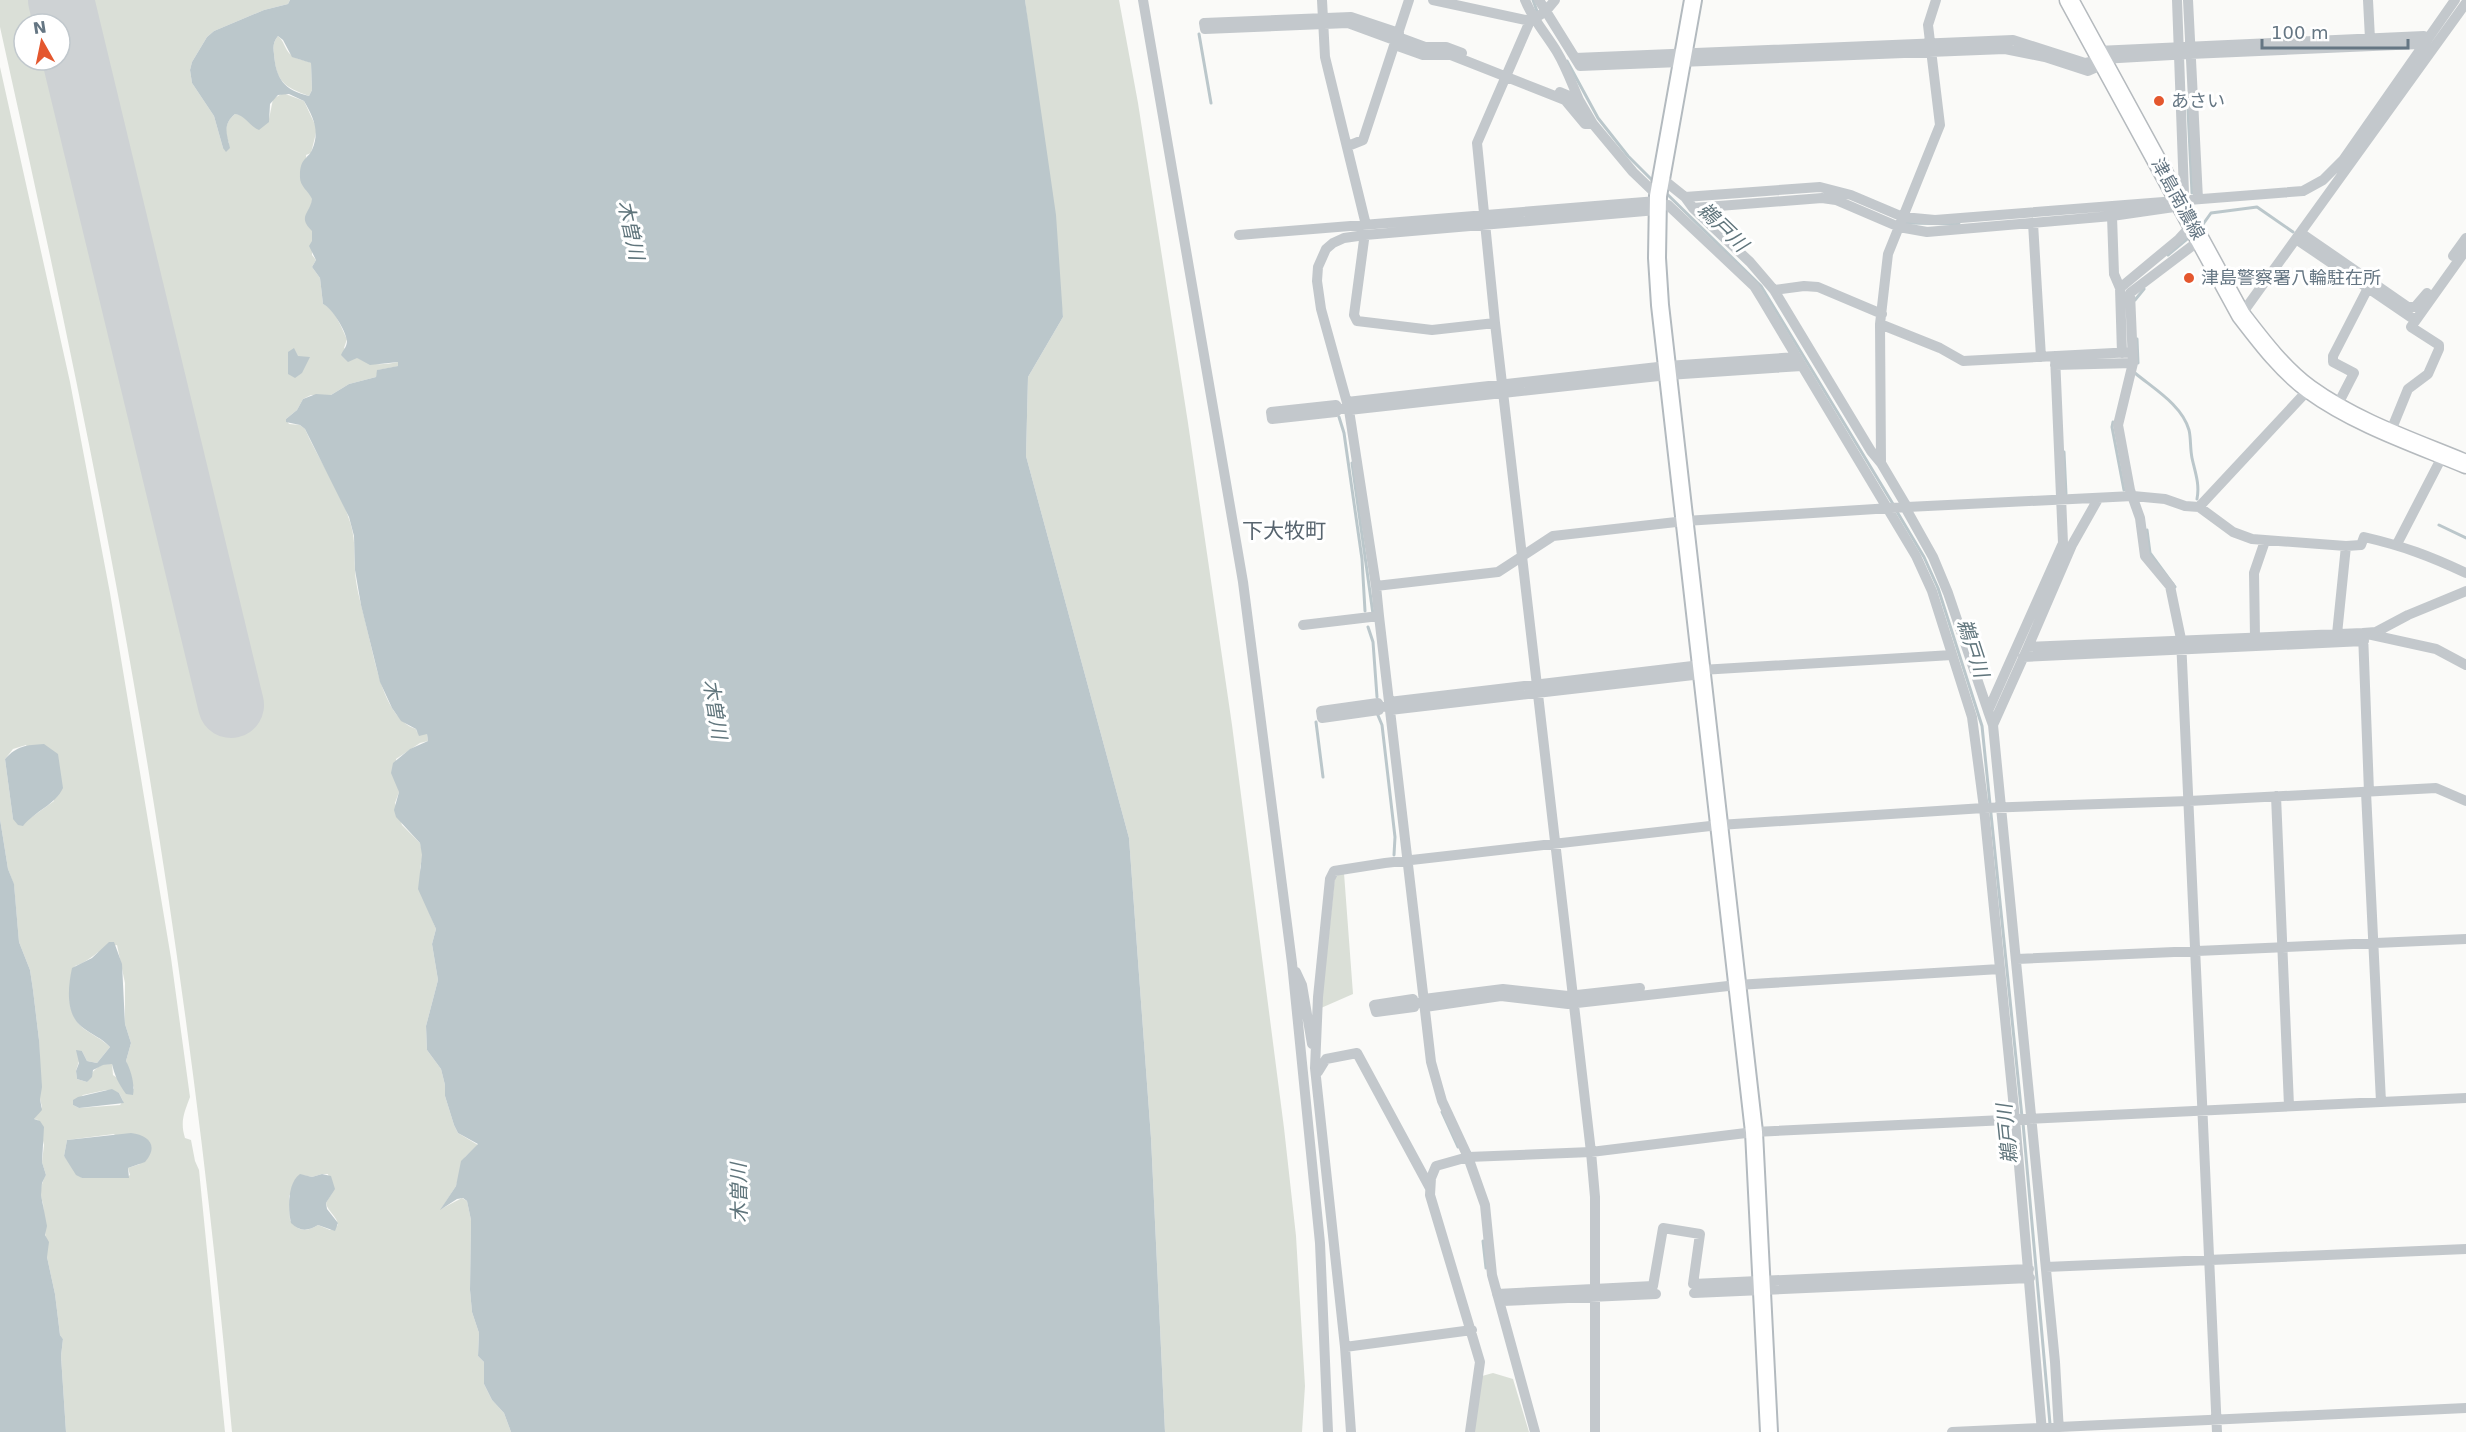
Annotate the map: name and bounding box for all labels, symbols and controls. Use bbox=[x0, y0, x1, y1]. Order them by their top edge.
north arrow bbox=[12, 12, 72, 72]
scale bar bbox=[2262, 12, 2408, 50]
text: N bbox=[32, 17, 48, 38]
text: 100 m bbox=[2271, 22, 2329, 43]
place label: あさい bbox=[2171, 90, 2225, 111]
marker: あさい bbox=[2152, 94, 2166, 108]
street label: 津島南濃線 bbox=[2147, 154, 2209, 243]
water label: 木曽川 bbox=[613, 198, 649, 264]
water label: 鵜戸川 bbox=[1693, 198, 1754, 258]
place label: 津島警察署八輪駐在所 bbox=[2201, 267, 2381, 288]
marker: 津島警察署八輪駐在所 bbox=[2182, 271, 2196, 285]
district label: 下大牧町 bbox=[1242, 519, 1326, 543]
water label: 鵜戸川 bbox=[1952, 616, 1994, 682]
water label: 木曽川 bbox=[698, 677, 732, 742]
water label: 鵜戸川 bbox=[1992, 1101, 2022, 1165]
water label: 木曽川 bbox=[726, 1161, 752, 1223]

